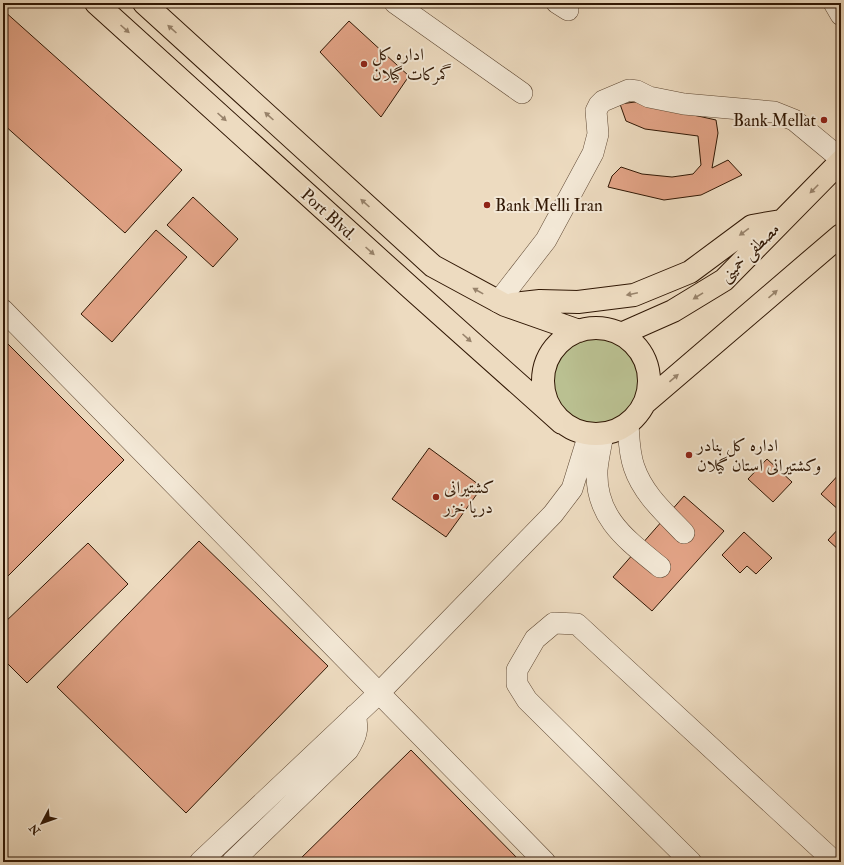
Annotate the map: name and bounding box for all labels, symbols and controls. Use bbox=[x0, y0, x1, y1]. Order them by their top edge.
one-way arrow bbox=[167, 24, 178, 33]
one-way arrow bbox=[120, 25, 131, 34]
place label: اداره کل گمرکات گیلان bbox=[372, 44, 452, 85]
marker: اداره کل گمرکات گیلان bbox=[359, 59, 369, 69]
place label: Bank Mellat bbox=[733, 110, 816, 131]
one-way arrow bbox=[216, 112, 227, 121]
one-way arrow bbox=[264, 112, 273, 121]
marker: Bank Mellat bbox=[819, 115, 829, 125]
street label: Port Blvd. bbox=[297, 184, 361, 245]
one-way arrow bbox=[809, 184, 818, 194]
place label: Bank Melli Iran bbox=[495, 195, 603, 216]
one-way arrow bbox=[360, 199, 370, 208]
marker: Bank Melli Iran bbox=[482, 200, 492, 210]
street label: مصطفی خمینی bbox=[715, 218, 785, 288]
one-way arrow bbox=[739, 228, 750, 236]
one-way arrow bbox=[365, 246, 375, 256]
one-way arrow bbox=[472, 287, 484, 294]
one-way arrow bbox=[768, 289, 779, 298]
one-way arrow bbox=[626, 292, 638, 298]
one-way arrow bbox=[692, 292, 704, 299]
one-way arrow bbox=[461, 333, 472, 342]
one-way arrow bbox=[669, 374, 680, 383]
place label: اداره کل بنادر وکشتیرانی استان گیلان bbox=[695, 435, 821, 476]
marker: اداره کل بنادر وکشتیرانی استان گیلان bbox=[684, 450, 694, 460]
place label: کشتیرانی دریا خزر bbox=[442, 477, 495, 518]
marker: کشتیرانی دریا خزر bbox=[431, 492, 441, 502]
north arrow bbox=[22, 803, 62, 843]
text: N bbox=[26, 820, 44, 838]

